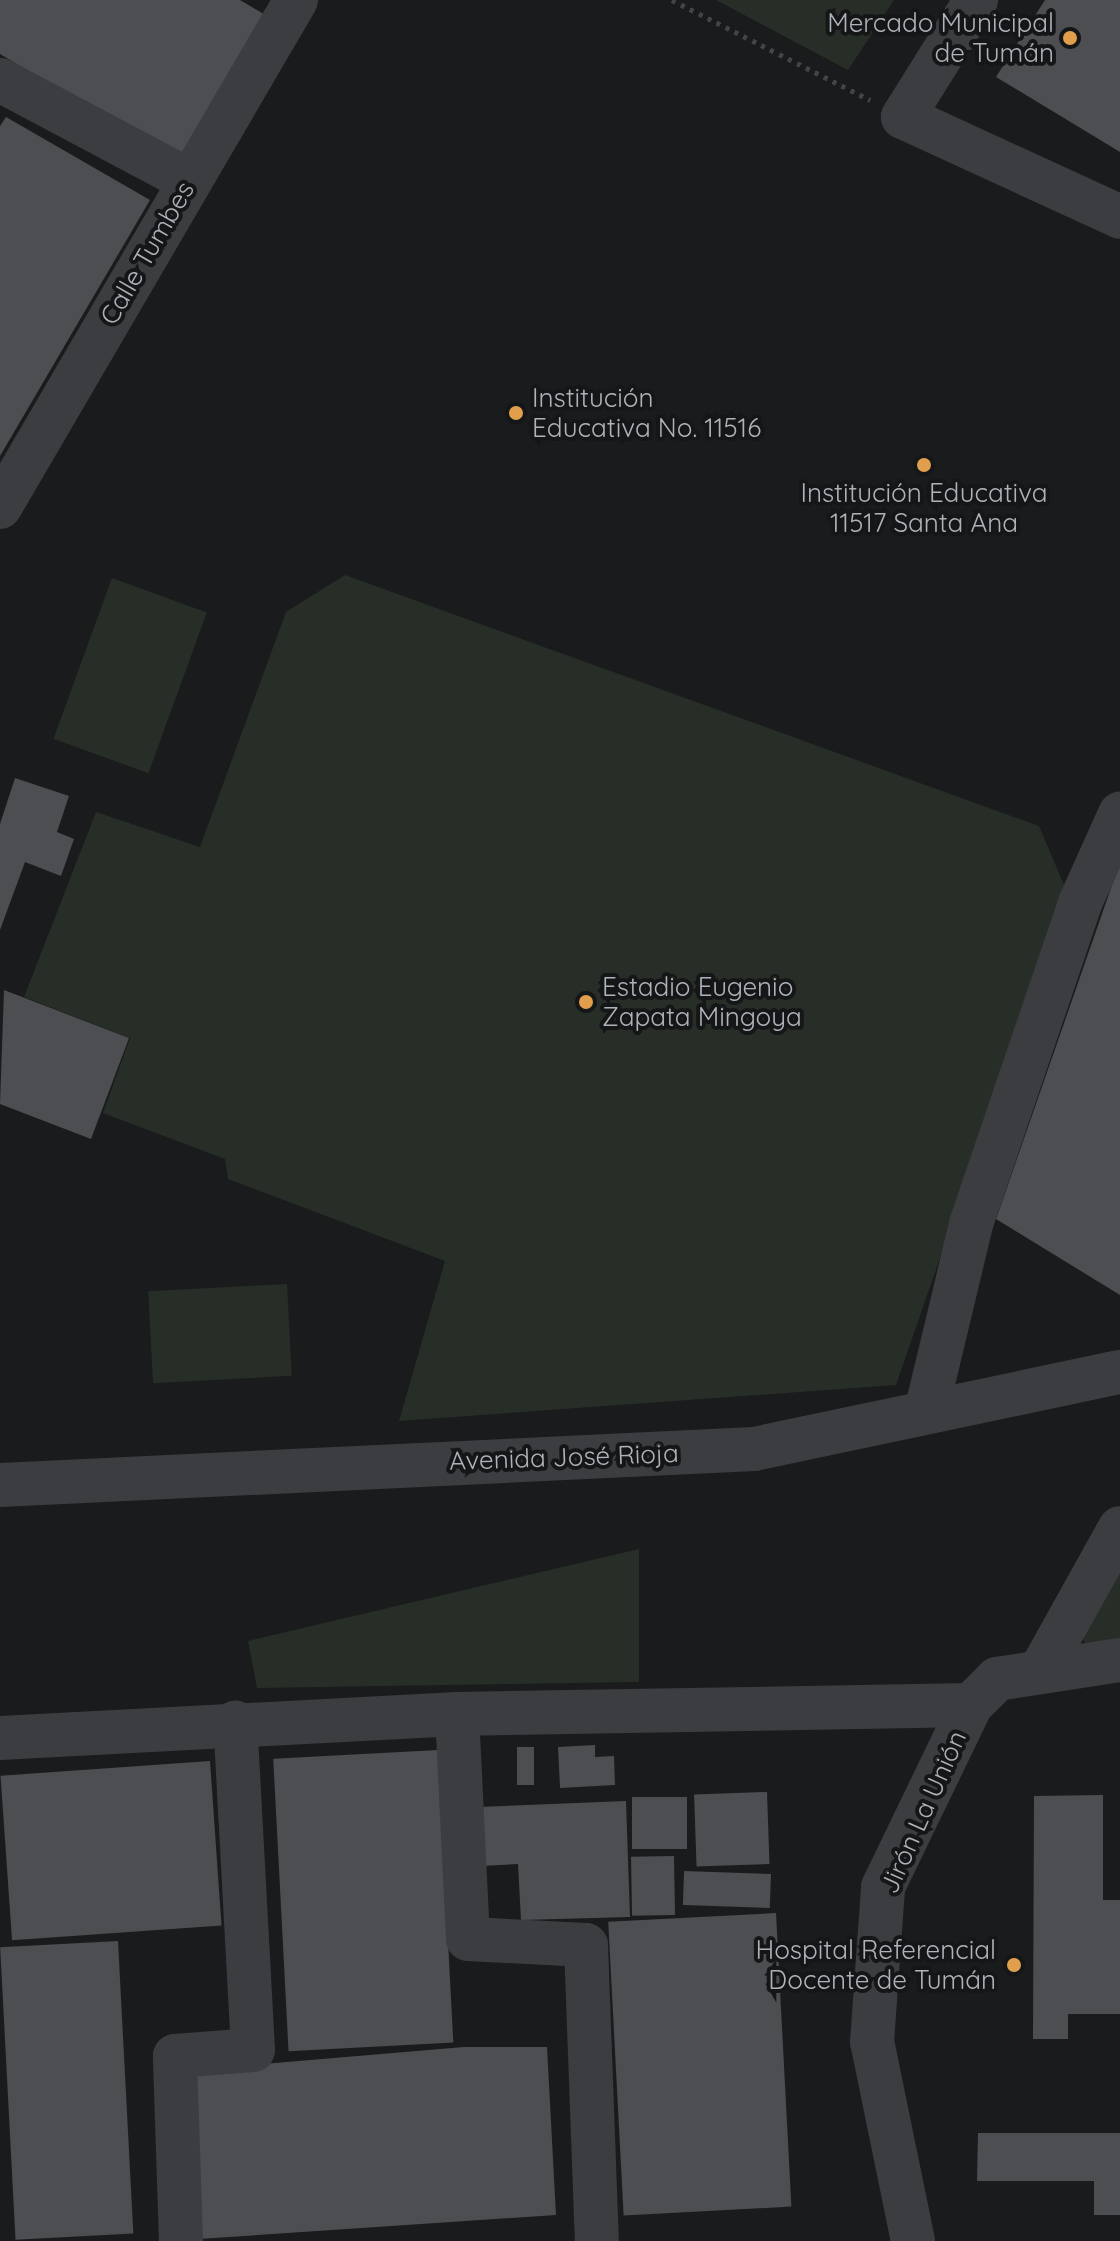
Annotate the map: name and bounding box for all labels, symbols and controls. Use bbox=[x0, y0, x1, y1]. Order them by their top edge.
place label: Mercado Municipal de Tumán bbox=[827, 7, 1054, 68]
marker: Mercado Municipal de Tumán bbox=[1061, 29, 1079, 47]
street label: Calle Tumbes bbox=[94, 176, 200, 330]
place label: Institución Educativa No. 11516 bbox=[532, 382, 761, 444]
marker: Institución Educativa No. 11516 bbox=[507, 404, 525, 422]
marker: Institución Educativa 11517 Santa Ana bbox=[915, 456, 933, 474]
place label: Institución Educativa 11517 Santa Ana bbox=[800, 477, 1048, 538]
place label: Estadio Eugenio Zapata Mingoya bbox=[602, 971, 802, 1032]
marker: Estadio Eugenio Zapata Mingoya bbox=[577, 993, 595, 1011]
street label: Avenida José Rioja bbox=[449, 1437, 679, 1477]
street label: Jirón La Unión bbox=[873, 1726, 973, 1898]
place label: Hospital Referencial Docente de Tumán bbox=[755, 1934, 996, 1996]
marker: Hospital Referencial Docente de Tumán bbox=[1003, 1954, 1025, 1976]

